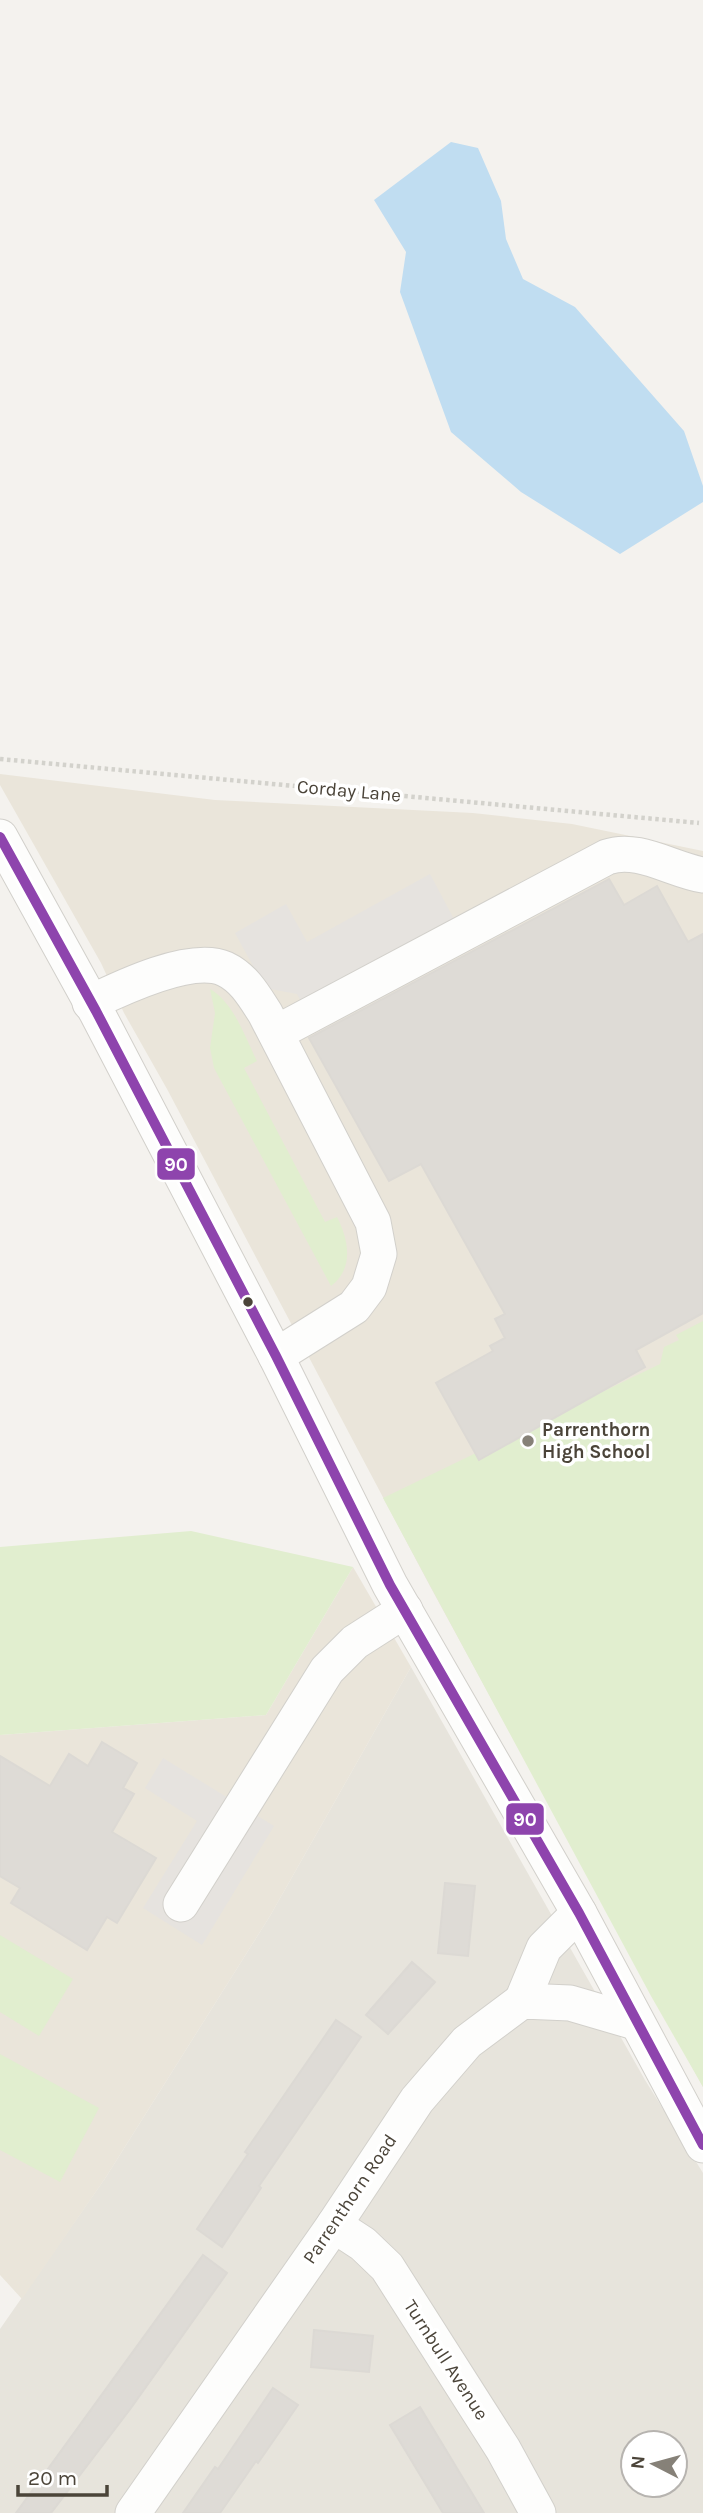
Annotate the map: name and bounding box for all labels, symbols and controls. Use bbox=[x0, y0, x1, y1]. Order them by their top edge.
street label: Corday Lane bbox=[296, 775, 402, 807]
line badge: 90 bbox=[156, 1147, 196, 1181]
text: 90 bbox=[164, 1154, 188, 1176]
unlabelled marker bbox=[241, 1295, 255, 1309]
place label: Parrenthorn High School bbox=[542, 1419, 651, 1463]
marker: Parrenthorn High School bbox=[520, 1433, 536, 1449]
line badge: 90 bbox=[505, 1802, 545, 1836]
text: 90 bbox=[513, 1809, 537, 1831]
street label: Parrenthorn Road bbox=[299, 2130, 401, 2268]
street label: Turnbull Avenue bbox=[399, 2296, 493, 2424]
north arrow bbox=[619, 2429, 689, 2499]
scale bar bbox=[18, 2454, 107, 2498]
text: N bbox=[626, 2454, 650, 2470]
text: 20 m bbox=[28, 2466, 77, 2490]

